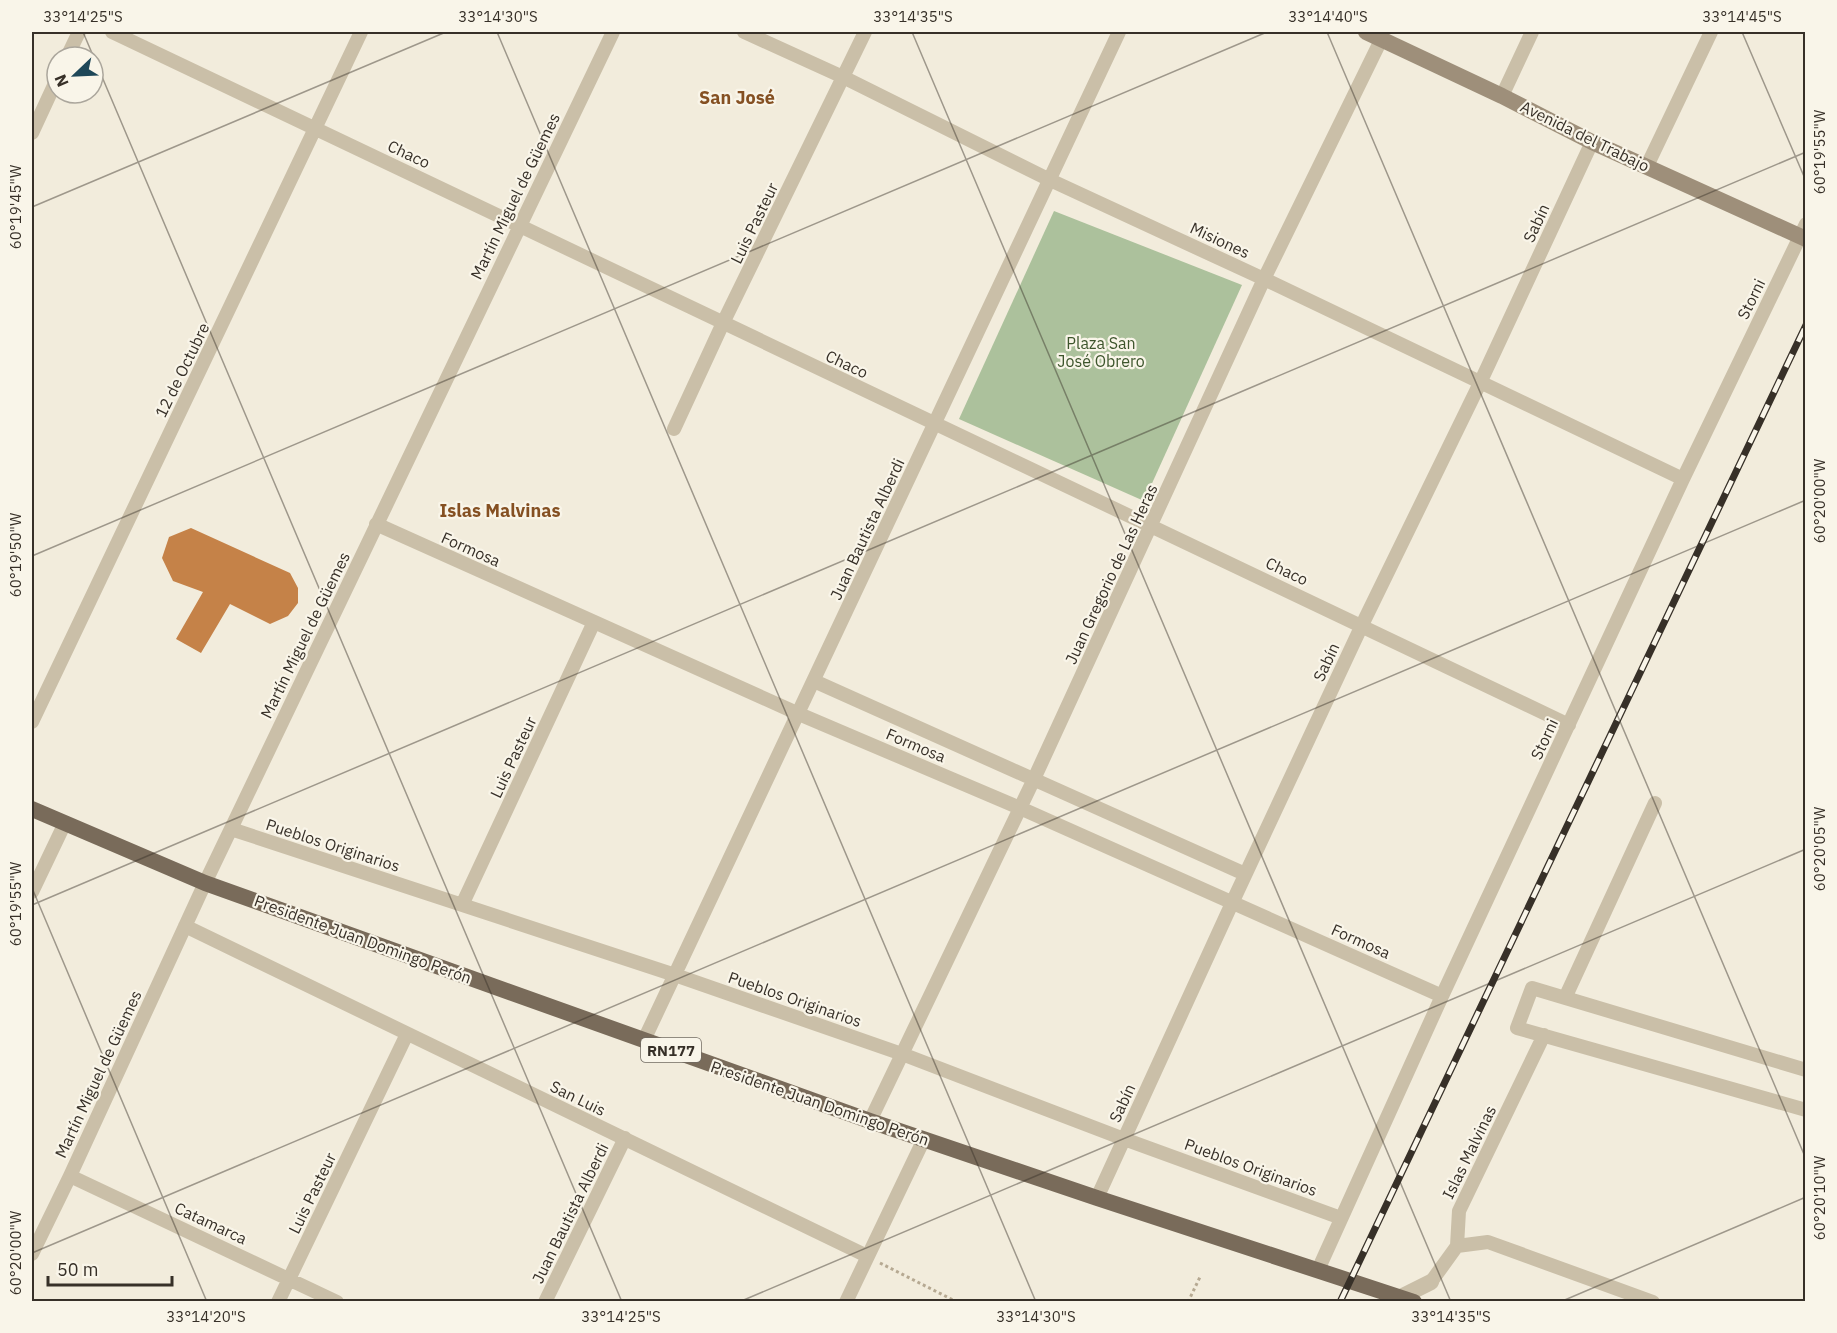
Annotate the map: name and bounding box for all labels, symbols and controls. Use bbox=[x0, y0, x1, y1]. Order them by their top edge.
text: 33°14'25"S bbox=[43, 7, 123, 26]
text: 33°14'30"S bbox=[458, 7, 538, 26]
text: 33°14'35"S bbox=[873, 7, 953, 26]
text: 33°14'40"S bbox=[1288, 7, 1368, 26]
text: 33°14'45"S bbox=[1702, 7, 1782, 26]
north arrow bbox=[45, 45, 105, 105]
text: N bbox=[50, 72, 73, 90]
district label: San José bbox=[699, 86, 775, 109]
street label: Avenida del Trabajo bbox=[1517, 96, 1653, 176]
text: 60°19'55"W bbox=[1810, 109, 1829, 194]
street label: Martín Miguel de Güemes bbox=[466, 110, 564, 282]
street label: Chaco bbox=[385, 136, 433, 172]
text: 60°19'45"W bbox=[6, 164, 25, 249]
street label: Luis Pasteur bbox=[726, 179, 782, 267]
street label: Sabín bbox=[1518, 201, 1554, 245]
street label: Misiones bbox=[1187, 218, 1253, 262]
street label: Storni bbox=[1733, 275, 1769, 323]
street label: 12 de Octubre bbox=[150, 319, 214, 421]
park label: Plaza San José Obrero bbox=[1057, 333, 1145, 371]
street label: Chaco bbox=[823, 346, 871, 382]
street label: Juan Bautista Alberdi bbox=[825, 455, 909, 603]
text: 60°20'00"W bbox=[1810, 458, 1829, 543]
street label: Juan Gregorio de Las Heras bbox=[1060, 481, 1162, 667]
district label: Islas Malvinas bbox=[440, 499, 560, 522]
text: 60°19'50"W bbox=[6, 512, 25, 597]
street label: Formosa bbox=[438, 527, 504, 571]
street label: Martín Miguel de Güemes bbox=[256, 549, 354, 721]
street label: Chaco bbox=[1263, 553, 1311, 589]
street label: Sabín bbox=[1308, 640, 1344, 684]
street label: Luis Pasteur bbox=[485, 713, 541, 801]
street label: Storni bbox=[1526, 715, 1562, 763]
street label: Formosa bbox=[883, 724, 949, 767]
text: 60°20'05"W bbox=[1810, 806, 1829, 891]
street label: Pueblos Originarios bbox=[264, 814, 402, 876]
text: 60°19'55"W bbox=[6, 861, 25, 946]
street label: Presidente Juan Domingo Perón bbox=[252, 890, 474, 988]
street label: Formosa bbox=[1328, 919, 1394, 963]
street label: Pueblos Originarios bbox=[726, 967, 864, 1031]
street label: Martín Miguel de Güemes bbox=[50, 987, 146, 1161]
road number: RN177 bbox=[641, 1038, 701, 1062]
street label: Presidente Juan Domingo Perón bbox=[708, 1056, 932, 1150]
street label: San Luis bbox=[547, 1076, 609, 1120]
street label: Sabín bbox=[1104, 1081, 1140, 1125]
street label: Islas Malvinas bbox=[1438, 1102, 1500, 1202]
street label: Pueblos Originarios bbox=[1182, 1134, 1320, 1200]
street label: Juan Bautista Alberdi bbox=[527, 1140, 613, 1286]
street label: Luis Pasteur bbox=[284, 1149, 340, 1237]
text: 60°20'10"W bbox=[1810, 1155, 1829, 1240]
street label: Catamarca bbox=[172, 1198, 251, 1249]
text: 60°20'00"W bbox=[6, 1210, 25, 1295]
scale bar bbox=[48, 1249, 172, 1287]
text: 50 m bbox=[57, 1258, 99, 1281]
text: 33°14'20"S bbox=[166, 1307, 246, 1326]
text: 33°14'25"S bbox=[581, 1307, 661, 1326]
text: 33°14'30"S bbox=[996, 1307, 1076, 1326]
text: 33°14'35"S bbox=[1411, 1307, 1491, 1326]

